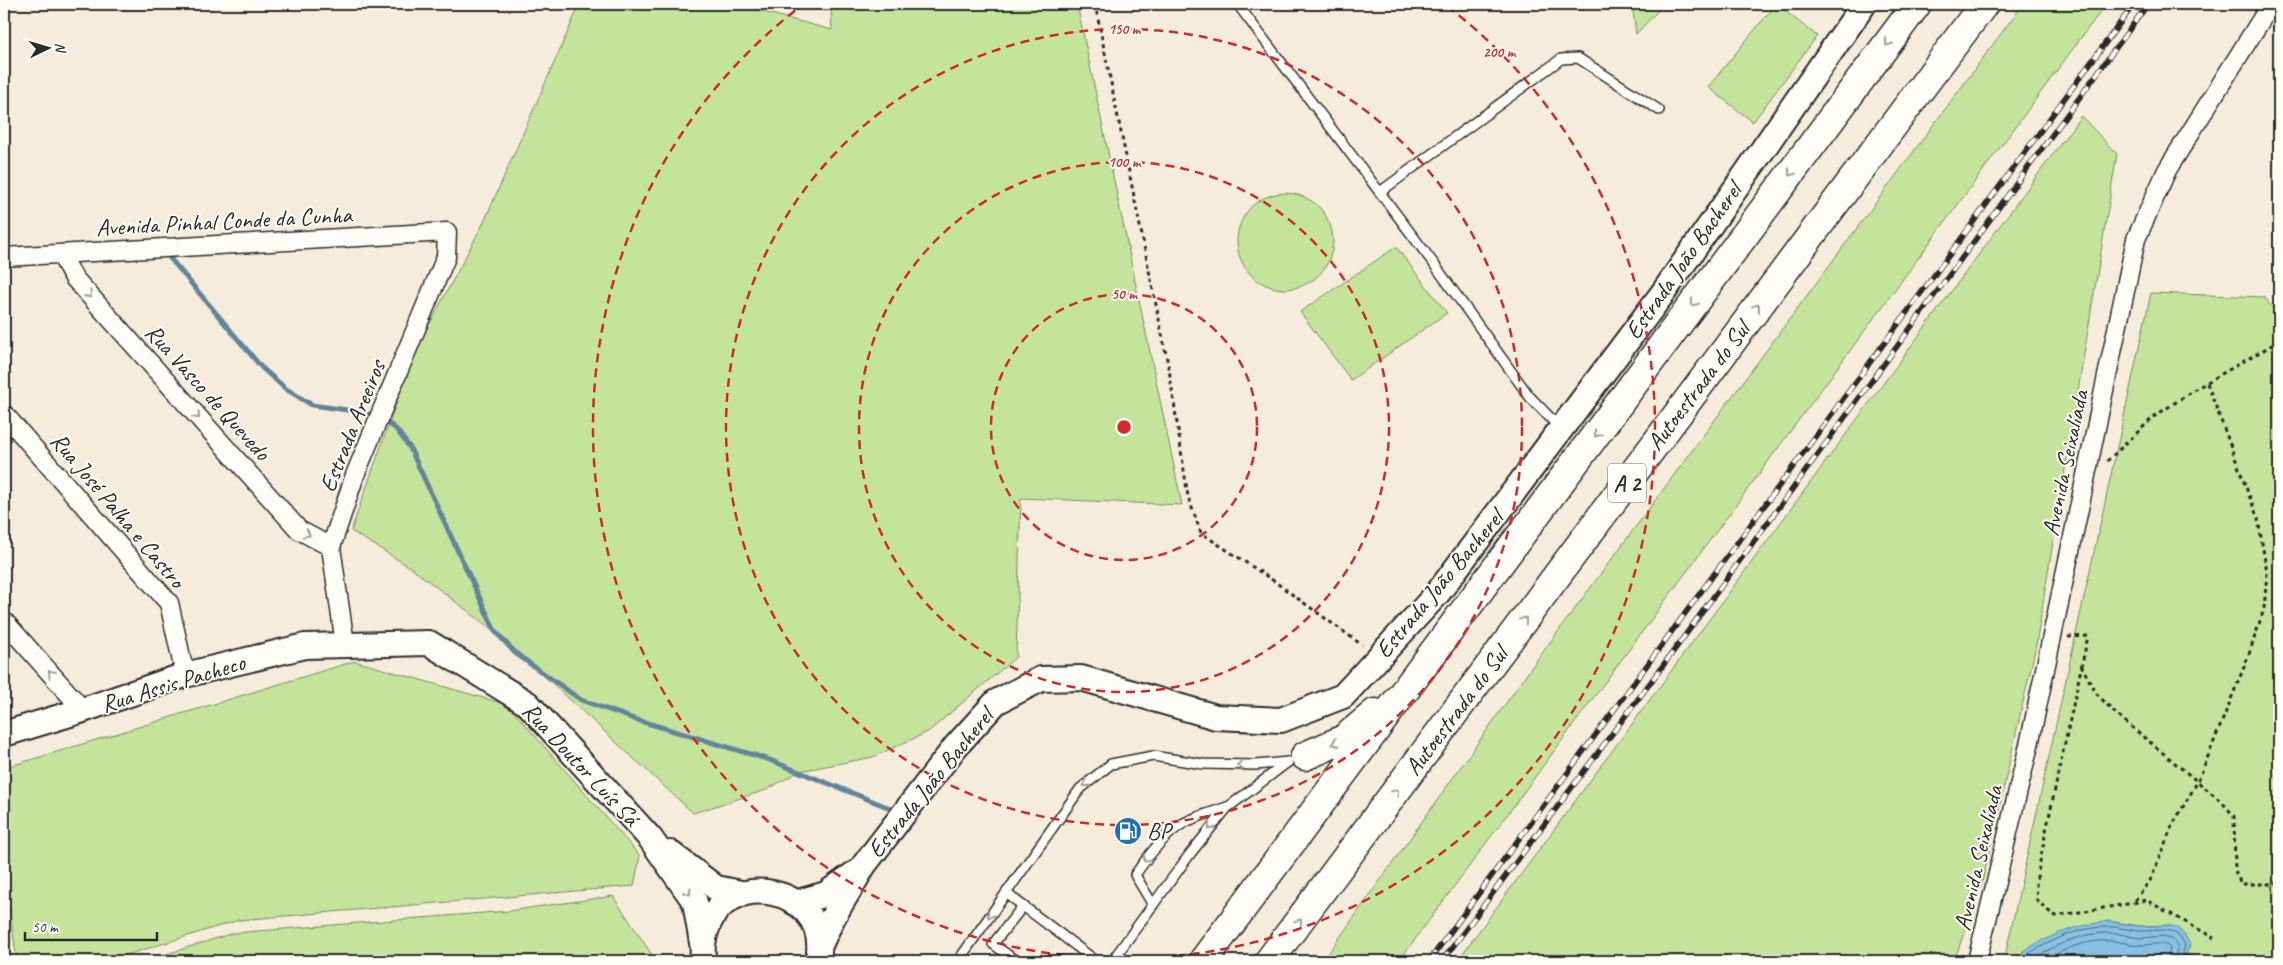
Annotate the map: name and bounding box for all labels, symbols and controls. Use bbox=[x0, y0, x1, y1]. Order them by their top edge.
text: 150 m bbox=[1108, 20, 1142, 39]
north arrow bbox=[22, 22, 72, 72]
one-way arrow bbox=[1886, 37, 1894, 46]
text: N bbox=[52, 42, 70, 54]
text: 200 m bbox=[1483, 43, 1517, 62]
text: 100 m bbox=[1108, 153, 1142, 172]
one-way arrow bbox=[1788, 167, 1797, 177]
street label: Estrada João Bacherel bbox=[1618, 174, 1750, 345]
street label: Avenida Pinhal Conde da Cunha bbox=[95, 199, 354, 243]
text: 50 m bbox=[1111, 285, 1138, 304]
one-way arrow bbox=[83, 289, 92, 298]
one-way arrow bbox=[1691, 297, 1700, 307]
one-way arrow bbox=[1752, 304, 1760, 313]
street label: Autoestrada do Sul bbox=[1640, 313, 1758, 456]
street label: Rua Vasco de Quevedo bbox=[139, 318, 278, 468]
street label: Estrada Areeiros bbox=[312, 353, 393, 496]
street label: Avenida Seixalíada bbox=[2035, 386, 2095, 538]
one-way arrow bbox=[191, 410, 200, 419]
centre of rings bbox=[1115, 418, 1133, 436]
street label: Rua José Palha e Castro bbox=[44, 426, 193, 596]
one-way arrow bbox=[1594, 428, 1603, 438]
road number: A 2 bbox=[1608, 463, 1646, 502]
street label: Estrada João Bacherel bbox=[1369, 501, 1512, 664]
one-way arrow bbox=[302, 528, 311, 538]
one-way arrow bbox=[1519, 617, 1527, 626]
street label: Autoestrada do Sul bbox=[1398, 638, 1516, 781]
street label: Rua Assis Pacheco bbox=[98, 647, 250, 719]
one-way arrow bbox=[48, 670, 57, 679]
street label: Rua Doutor Luís Sá bbox=[516, 696, 648, 834]
street label: Estrada João Bacherel bbox=[861, 699, 1002, 864]
one-way arrow bbox=[1331, 736, 1340, 747]
one-way arrow bbox=[1236, 760, 1244, 770]
one-way arrow bbox=[1083, 779, 1092, 787]
street label: Avenida Seixalíada bbox=[1947, 781, 2010, 933]
one-way arrow bbox=[1390, 789, 1398, 798]
fuel station icon: BP bbox=[1113, 816, 1143, 846]
place label: BP bbox=[1147, 816, 1173, 846]
one-way arrow bbox=[1208, 822, 1217, 831]
one-way arrow bbox=[1143, 853, 1152, 863]
one-way arrow bbox=[682, 886, 691, 895]
one-way arrow bbox=[987, 909, 996, 919]
scale bar bbox=[25, 910, 158, 942]
text: 50 m bbox=[32, 918, 59, 937]
one-way arrow bbox=[1293, 919, 1301, 928]

